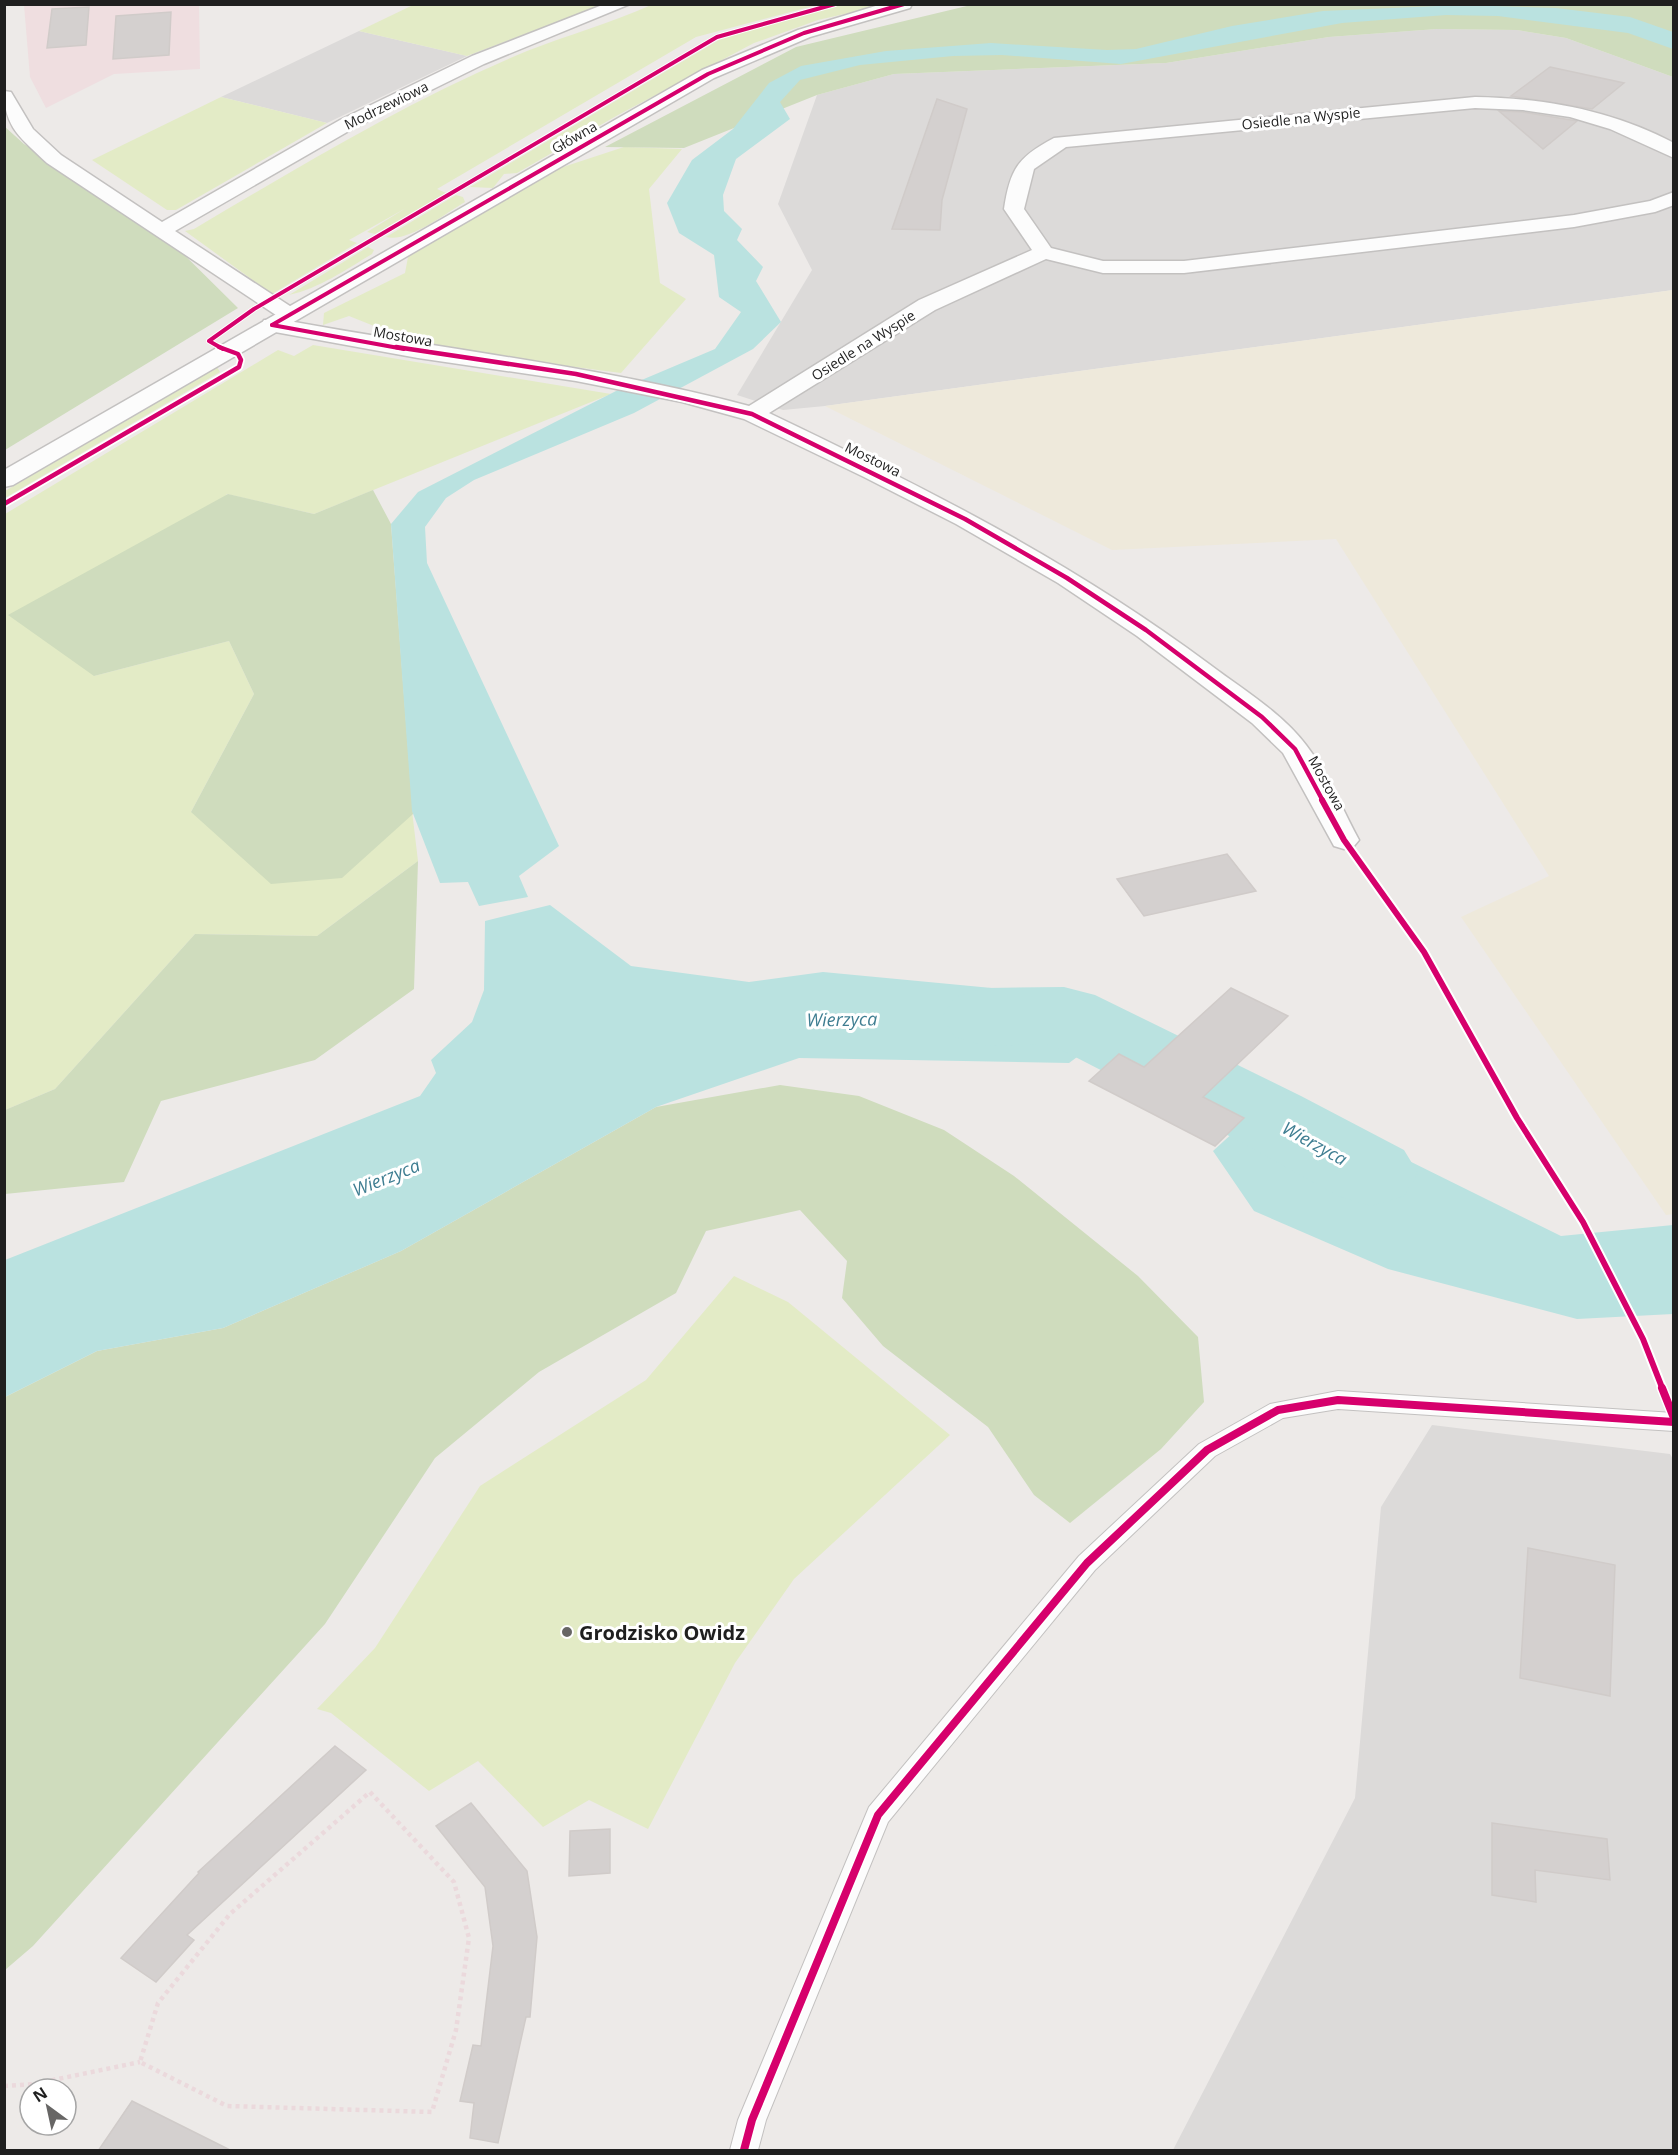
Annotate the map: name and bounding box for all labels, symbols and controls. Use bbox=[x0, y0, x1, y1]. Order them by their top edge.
street label: Modrzewiowa bbox=[341, 76, 431, 134]
street label: Osiedle na Wyspie bbox=[1241, 102, 1361, 134]
street label: Główna bbox=[548, 116, 600, 158]
street label: Osiedle na Wyspie bbox=[807, 305, 919, 385]
street label: Mostowa bbox=[372, 321, 434, 351]
street label: Mostowa bbox=[842, 437, 904, 481]
street label: Mostowa bbox=[1304, 752, 1350, 814]
water label: Wierzyca bbox=[807, 1006, 877, 1032]
water label: Wierzyca bbox=[1278, 1115, 1352, 1171]
water label: Wierzyca bbox=[349, 1153, 423, 1201]
place label: Grodzisko Owidz bbox=[579, 1619, 745, 1646]
marker: Grodzisko Owidz bbox=[560, 1625, 574, 1639]
north arrow bbox=[18, 2077, 78, 2137]
text: N bbox=[28, 2082, 51, 2107]

